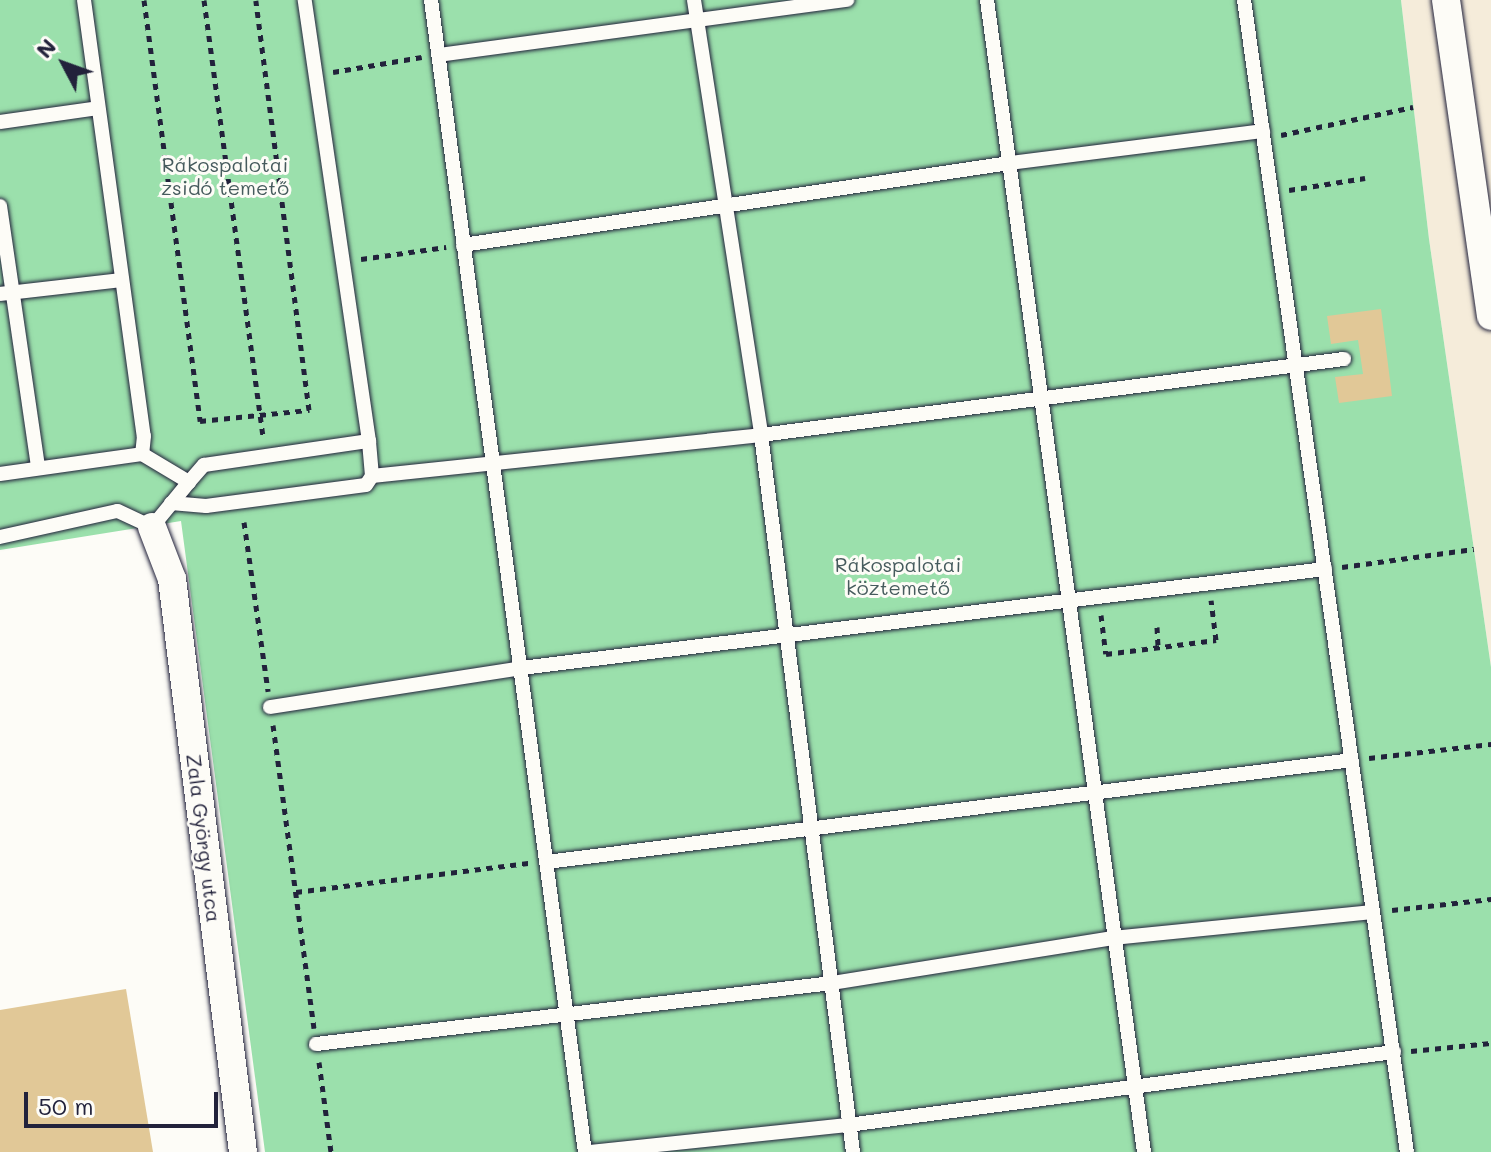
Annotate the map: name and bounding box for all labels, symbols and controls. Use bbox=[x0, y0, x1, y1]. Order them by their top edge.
north arrow bbox=[24, 24, 104, 104]
text: N bbox=[29, 32, 62, 64]
park label: Rákospalotai zsidó temető bbox=[161, 152, 289, 199]
park label: Rákospalotai köztemető bbox=[835, 553, 961, 600]
street label: Zala György utca bbox=[182, 752, 226, 924]
scale bar bbox=[28, 1076, 222, 1126]
text: 50 m bbox=[38, 1090, 94, 1121]

